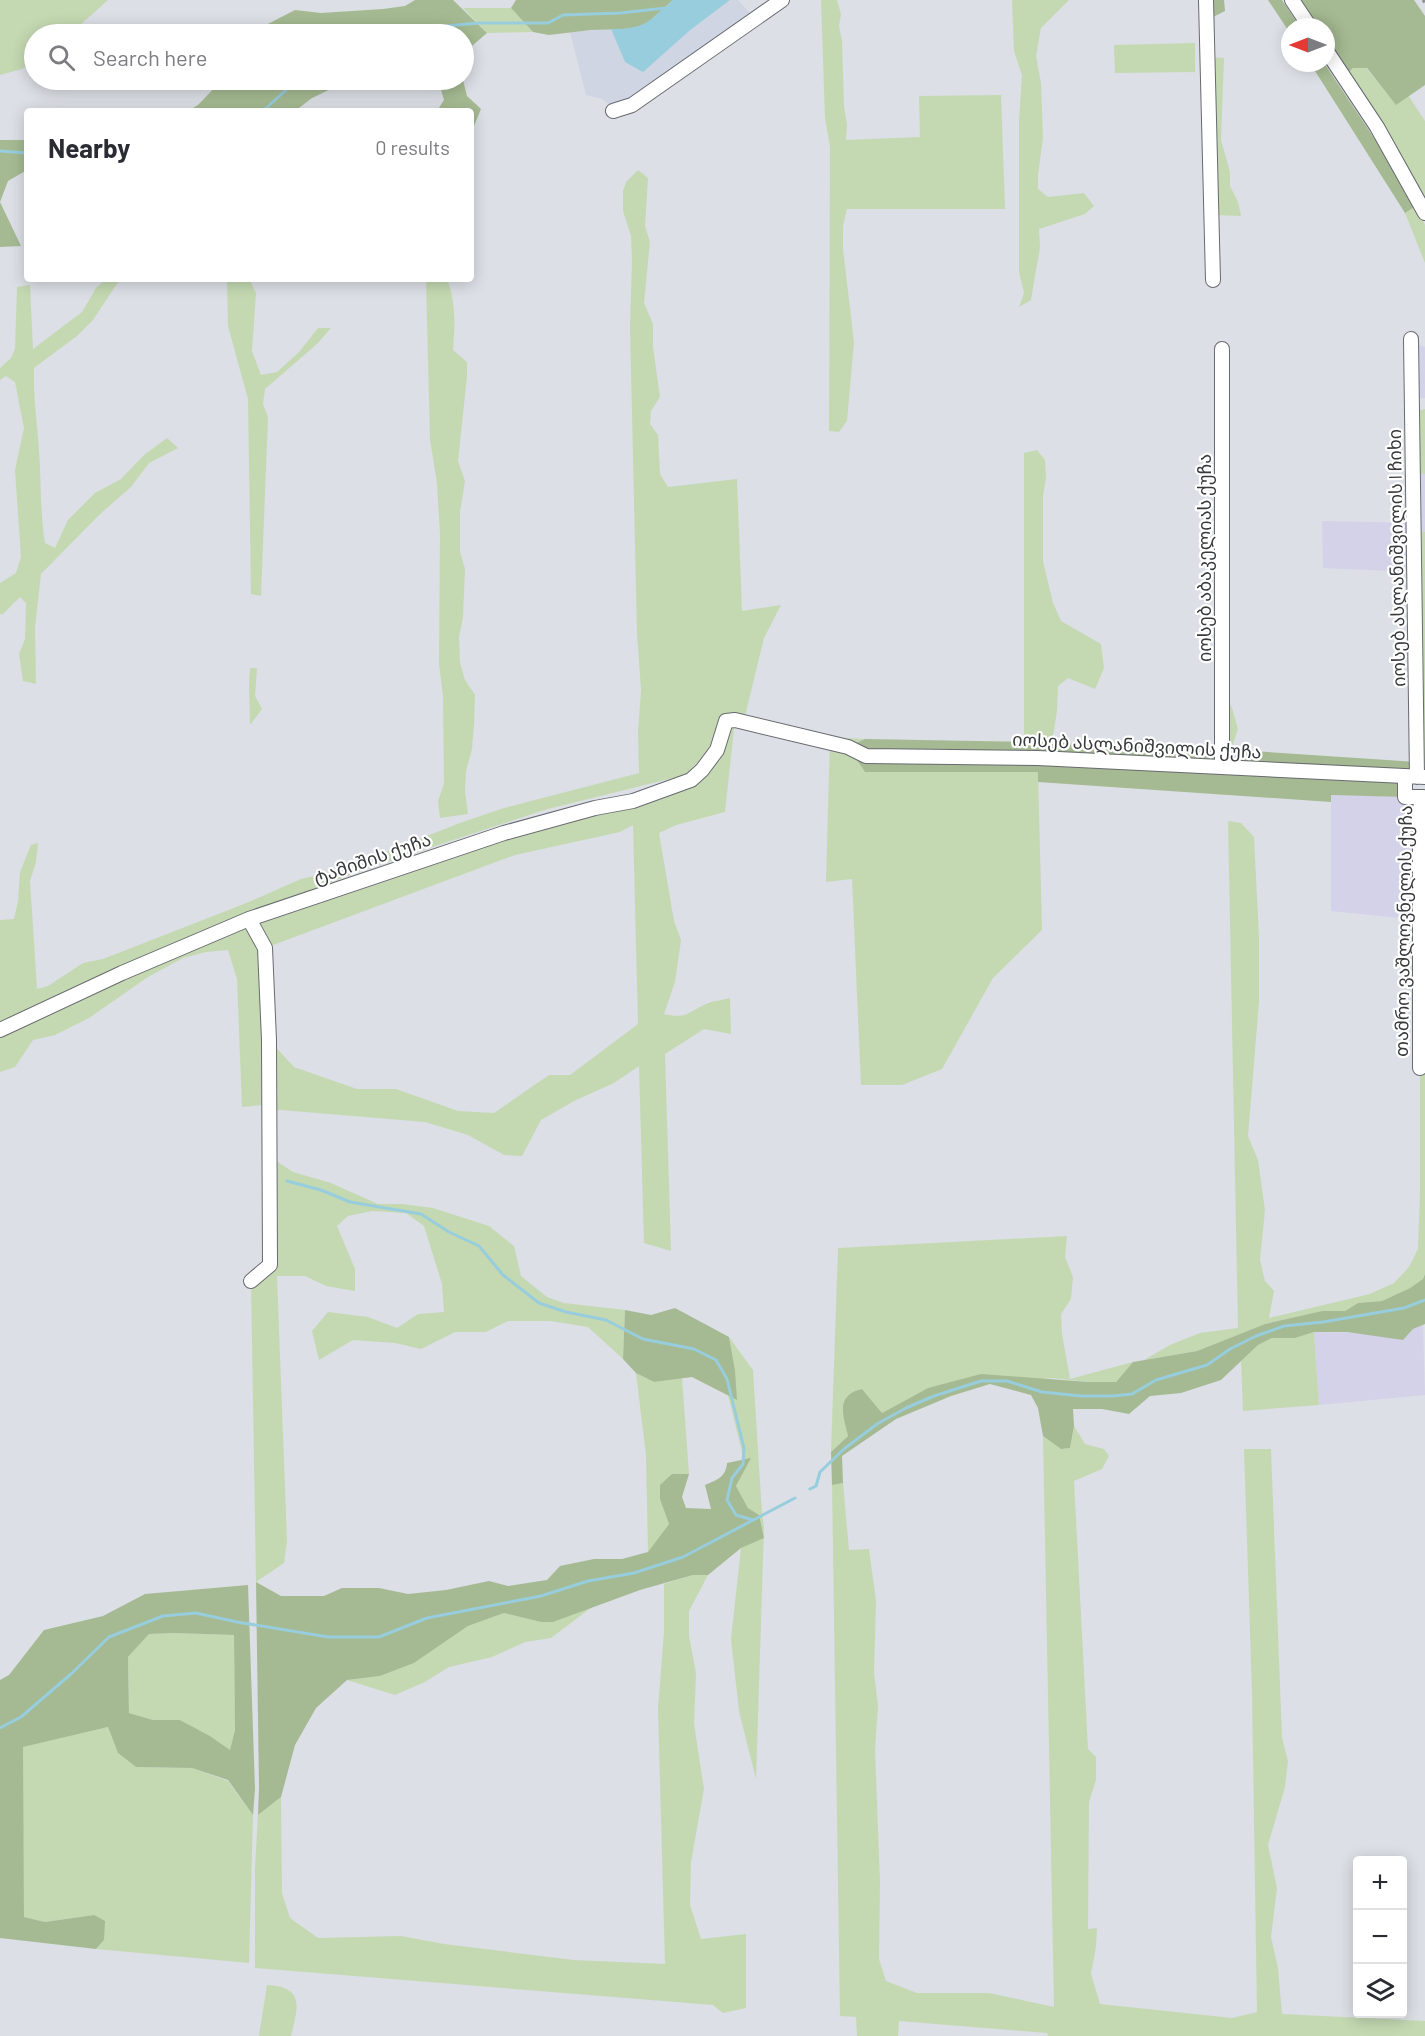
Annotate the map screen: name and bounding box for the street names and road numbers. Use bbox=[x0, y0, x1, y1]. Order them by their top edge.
street label: იოსებ ასლანიშვილის I ჩიხი bbox=[1383, 429, 1410, 687]
street label: იოსებ აბაკელიას ქუჩა bbox=[1193, 454, 1216, 662]
street label: იოსებ ასლანიშვილის ქუჩა bbox=[1012, 727, 1262, 764]
street label: თამრო ვაშლოვნელის ქუჩა bbox=[1390, 805, 1417, 1057]
street label: ტამიშის ქუჩა bbox=[310, 828, 434, 889]

